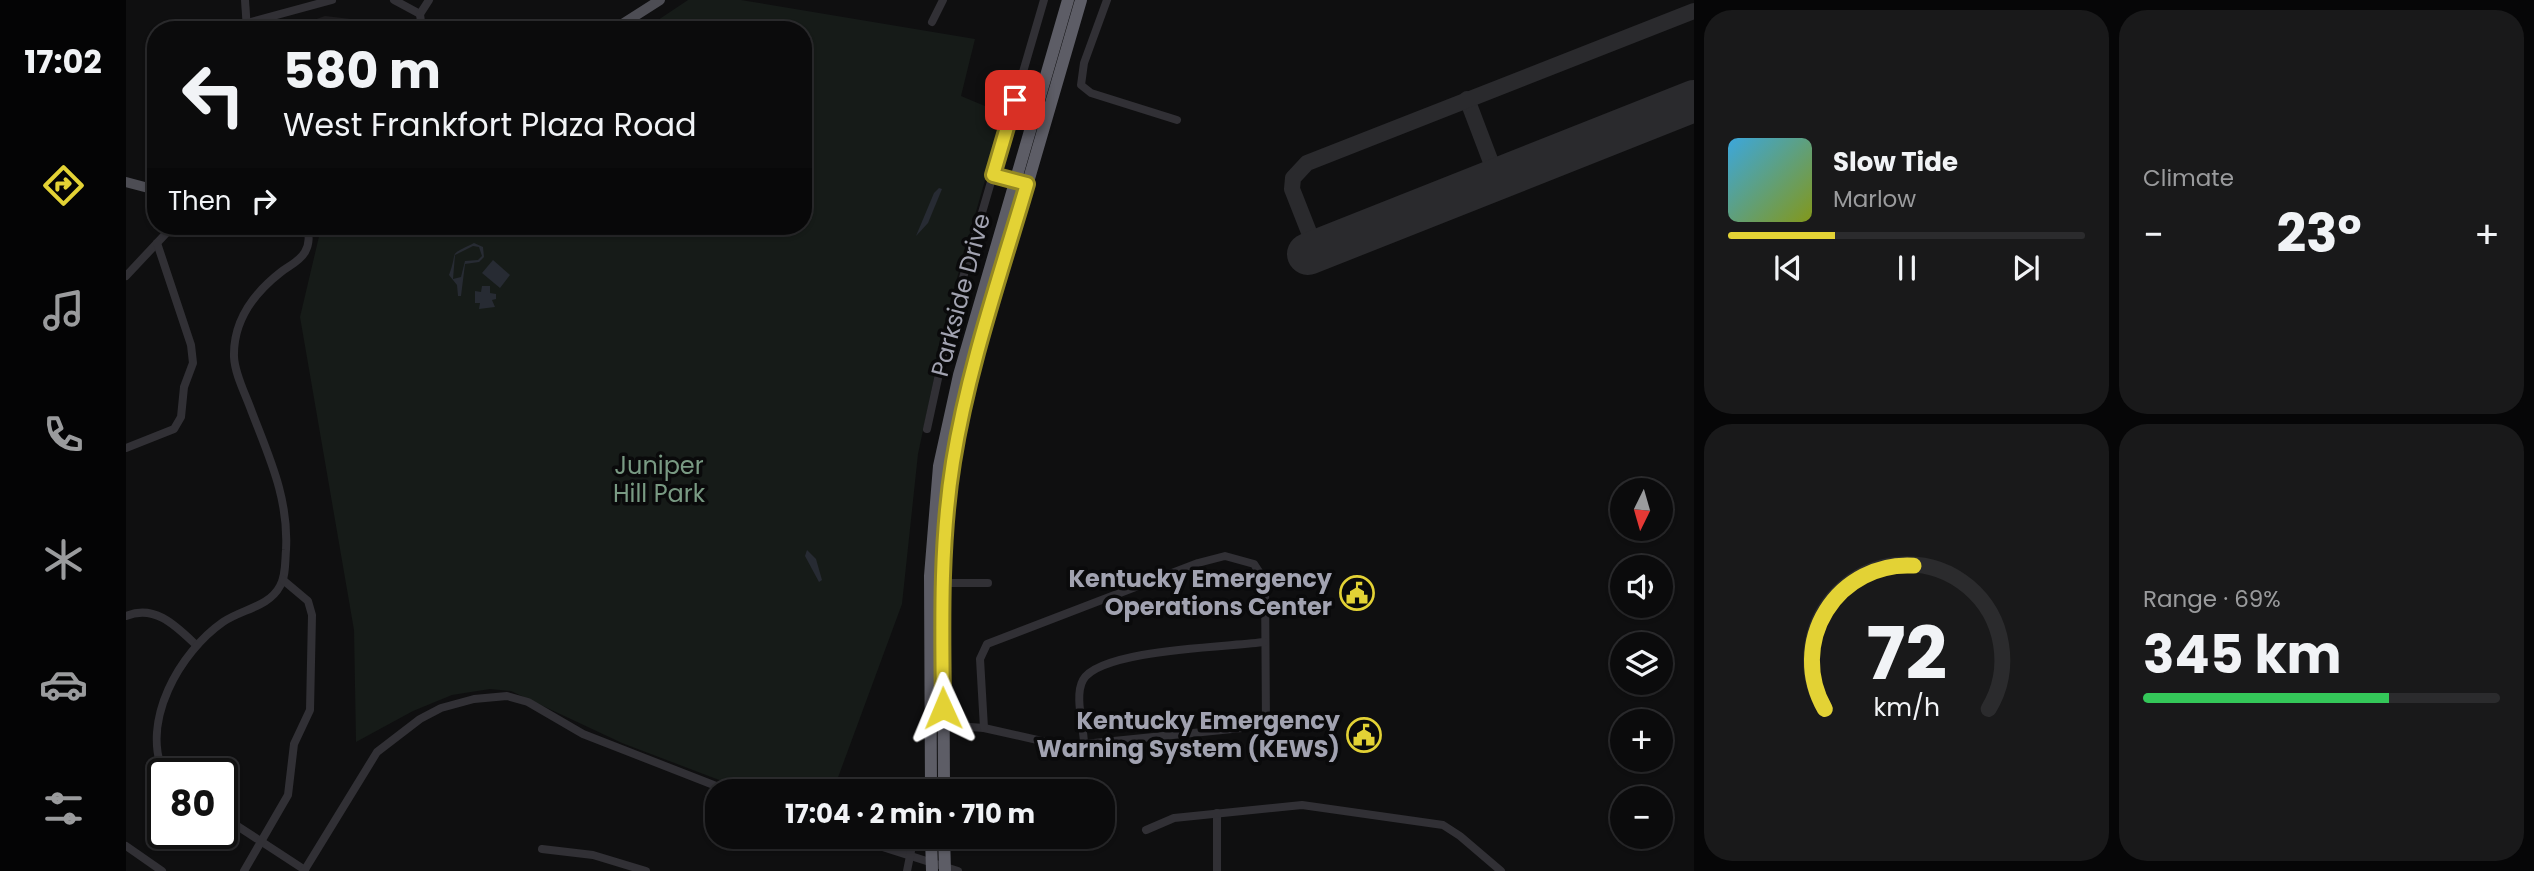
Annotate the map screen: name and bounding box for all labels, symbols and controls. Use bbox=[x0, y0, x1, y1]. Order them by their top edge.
text: 580 m bbox=[283, 37, 441, 105]
text: 17:02 bbox=[24, 39, 102, 84]
icon: left bbox=[168, 49, 259, 140]
pin bbox=[985, 70, 1045, 130]
icon: arrive bbox=[996, 81, 1034, 119]
text: West Frankfort Plaza Road bbox=[283, 102, 697, 147]
text: Slow Tide bbox=[1833, 144, 1958, 180]
icon: directions bbox=[39, 161, 88, 210]
text: Climate bbox=[2143, 162, 2234, 194]
icon: right bbox=[245, 182, 283, 220]
text: Then bbox=[168, 183, 231, 219]
text: Marlow bbox=[1833, 183, 1916, 215]
text: 23° bbox=[2276, 197, 2362, 270]
text: − bbox=[2143, 208, 2164, 261]
text: + bbox=[2474, 208, 2500, 261]
street label: Parkside Drive bbox=[923, 210, 998, 380]
icon: previous bbox=[1769, 249, 1807, 287]
icon: pause bbox=[1888, 249, 1926, 287]
icon: next bbox=[2007, 249, 2045, 287]
icon: music bbox=[39, 286, 88, 335]
icon: phone bbox=[39, 410, 88, 459]
park label: Juniper Hill Park bbox=[613, 449, 706, 510]
north arrow bbox=[1610, 478, 1673, 541]
map controls bbox=[1610, 478, 1673, 849]
icon: climate bbox=[39, 535, 88, 584]
button: sound bbox=[1610, 555, 1673, 618]
place label: Kentucky Emergency Operations Center bbox=[1068, 562, 1333, 623]
public building icon: Kentucky Emergency Operations Center bbox=[1338, 574, 1376, 612]
text: Range · 69% bbox=[2143, 583, 2281, 615]
text: 72 bbox=[1866, 603, 1947, 704]
text: 345 km bbox=[2143, 618, 2342, 691]
button: layers bbox=[1610, 632, 1673, 695]
icon: car bbox=[39, 660, 88, 709]
position arrow bbox=[906, 671, 980, 745]
text: km/h bbox=[1873, 689, 1940, 724]
place label: Kentucky Emergency Warning System (KEWS) bbox=[1036, 704, 1341, 765]
button: + bbox=[1610, 709, 1673, 772]
public building icon: Kentucky Emergency Warning System (KEWS) bbox=[1345, 716, 1383, 754]
speed limit sign: 80 bbox=[147, 758, 238, 849]
icon: filters bbox=[39, 784, 88, 833]
button: − bbox=[1610, 786, 1673, 849]
text: 17:04 · 2 min · 710 m bbox=[785, 796, 1035, 832]

